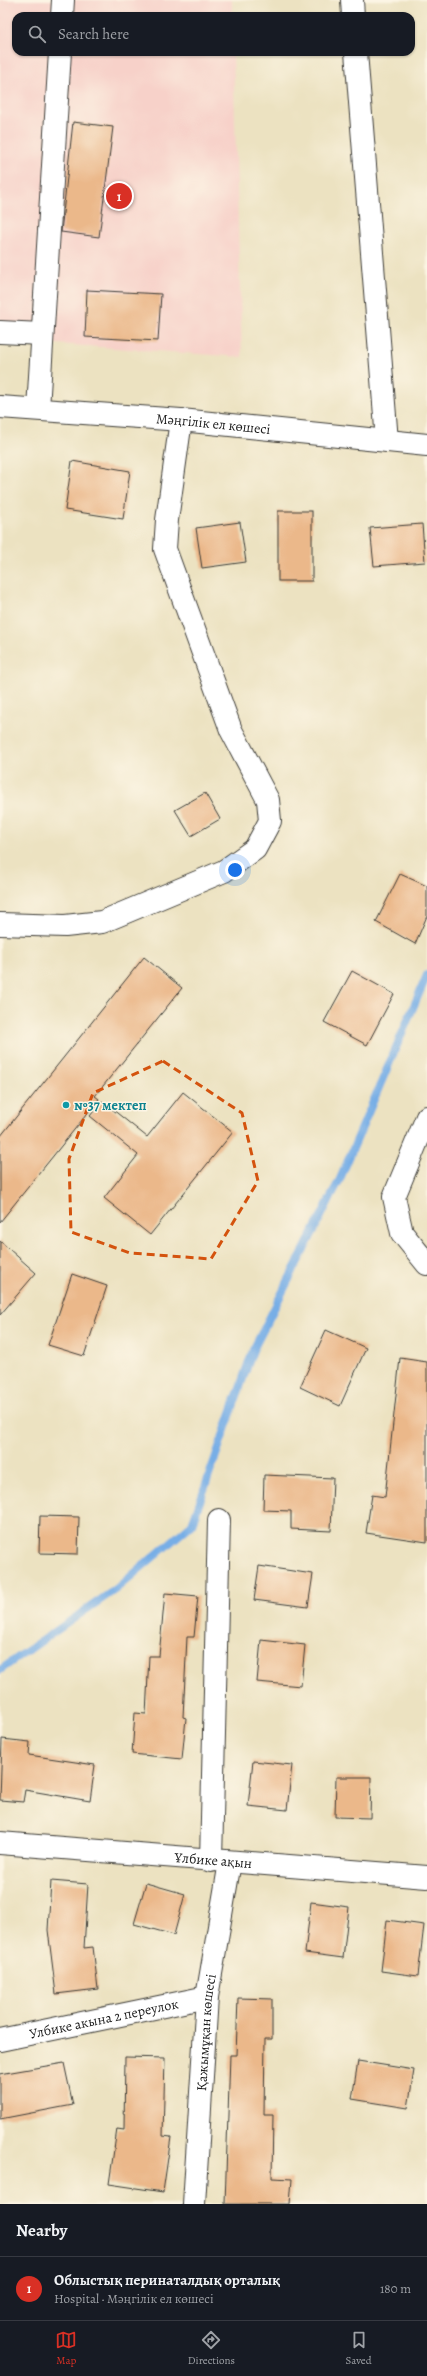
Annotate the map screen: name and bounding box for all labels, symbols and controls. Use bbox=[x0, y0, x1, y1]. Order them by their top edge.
search box bbox=[12, 12, 415, 56]
icon: search bbox=[26, 23, 48, 45]
text: Search here bbox=[58, 24, 129, 44]
pin: 1 bbox=[106, 181, 132, 211]
street label: Мәңгілік ел көшесі bbox=[155, 409, 272, 439]
your location bbox=[225, 860, 245, 880]
place label: №37 мектеп bbox=[74, 1096, 147, 1115]
marker: №37 мектеп bbox=[61, 1100, 71, 1110]
street label: Ұлбике ақын bbox=[173, 1848, 253, 1873]
street label: Қажымұқан көшесі bbox=[192, 1972, 221, 2092]
street label: Улбике акына 2 переулок bbox=[28, 1994, 180, 2044]
text: Nearby bbox=[16, 2219, 67, 2242]
text: Облыстық перинаталдық орталық bbox=[54, 2270, 280, 2290]
text: 1 bbox=[27, 2280, 31, 2297]
text: 180 m bbox=[380, 2280, 411, 2297]
text: Hospital · Мәңгілік ел көшесі bbox=[54, 2290, 214, 2307]
tab: Map bbox=[55, 2329, 77, 2368]
tab: Directions bbox=[188, 2329, 235, 2368]
tab: Saved bbox=[346, 2329, 372, 2368]

